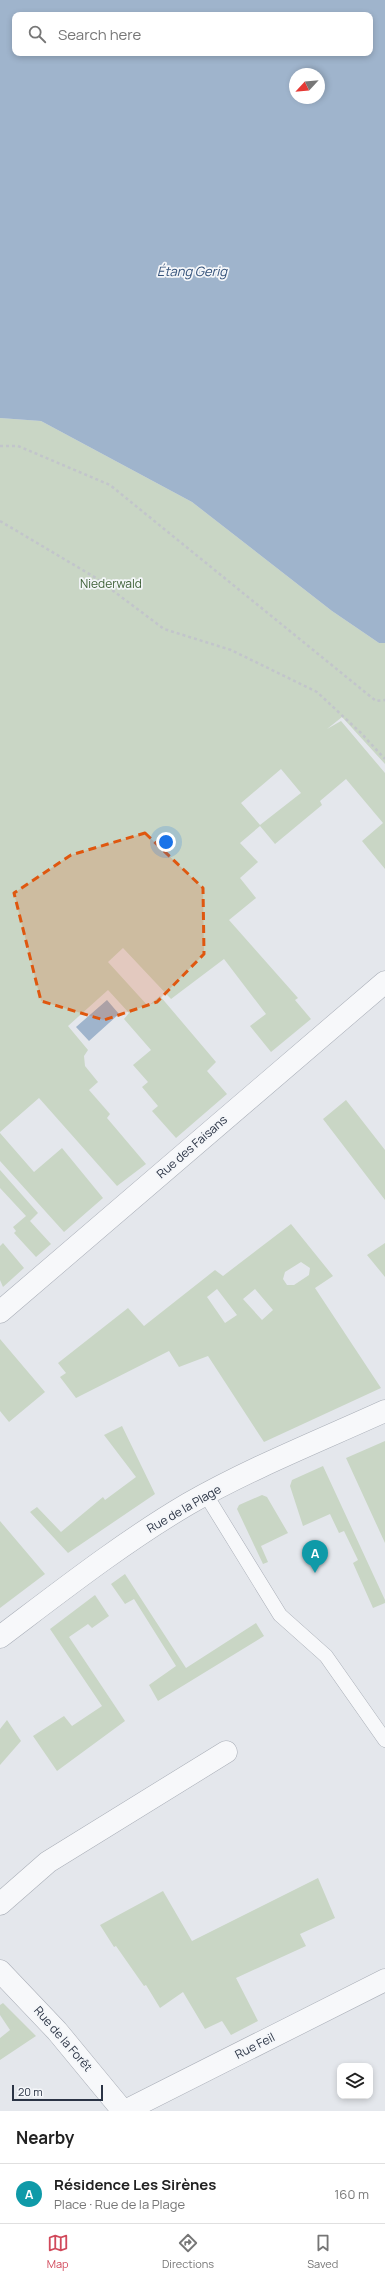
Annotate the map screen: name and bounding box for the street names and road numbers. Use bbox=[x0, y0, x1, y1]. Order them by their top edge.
street label: Rue des Faisans bbox=[153, 1111, 231, 1182]
street label: Rue de la Plage bbox=[143, 1480, 224, 1537]
street label: Rue de la Forêt bbox=[30, 2002, 97, 2075]
street label: Rue Feil bbox=[232, 2028, 278, 2063]

